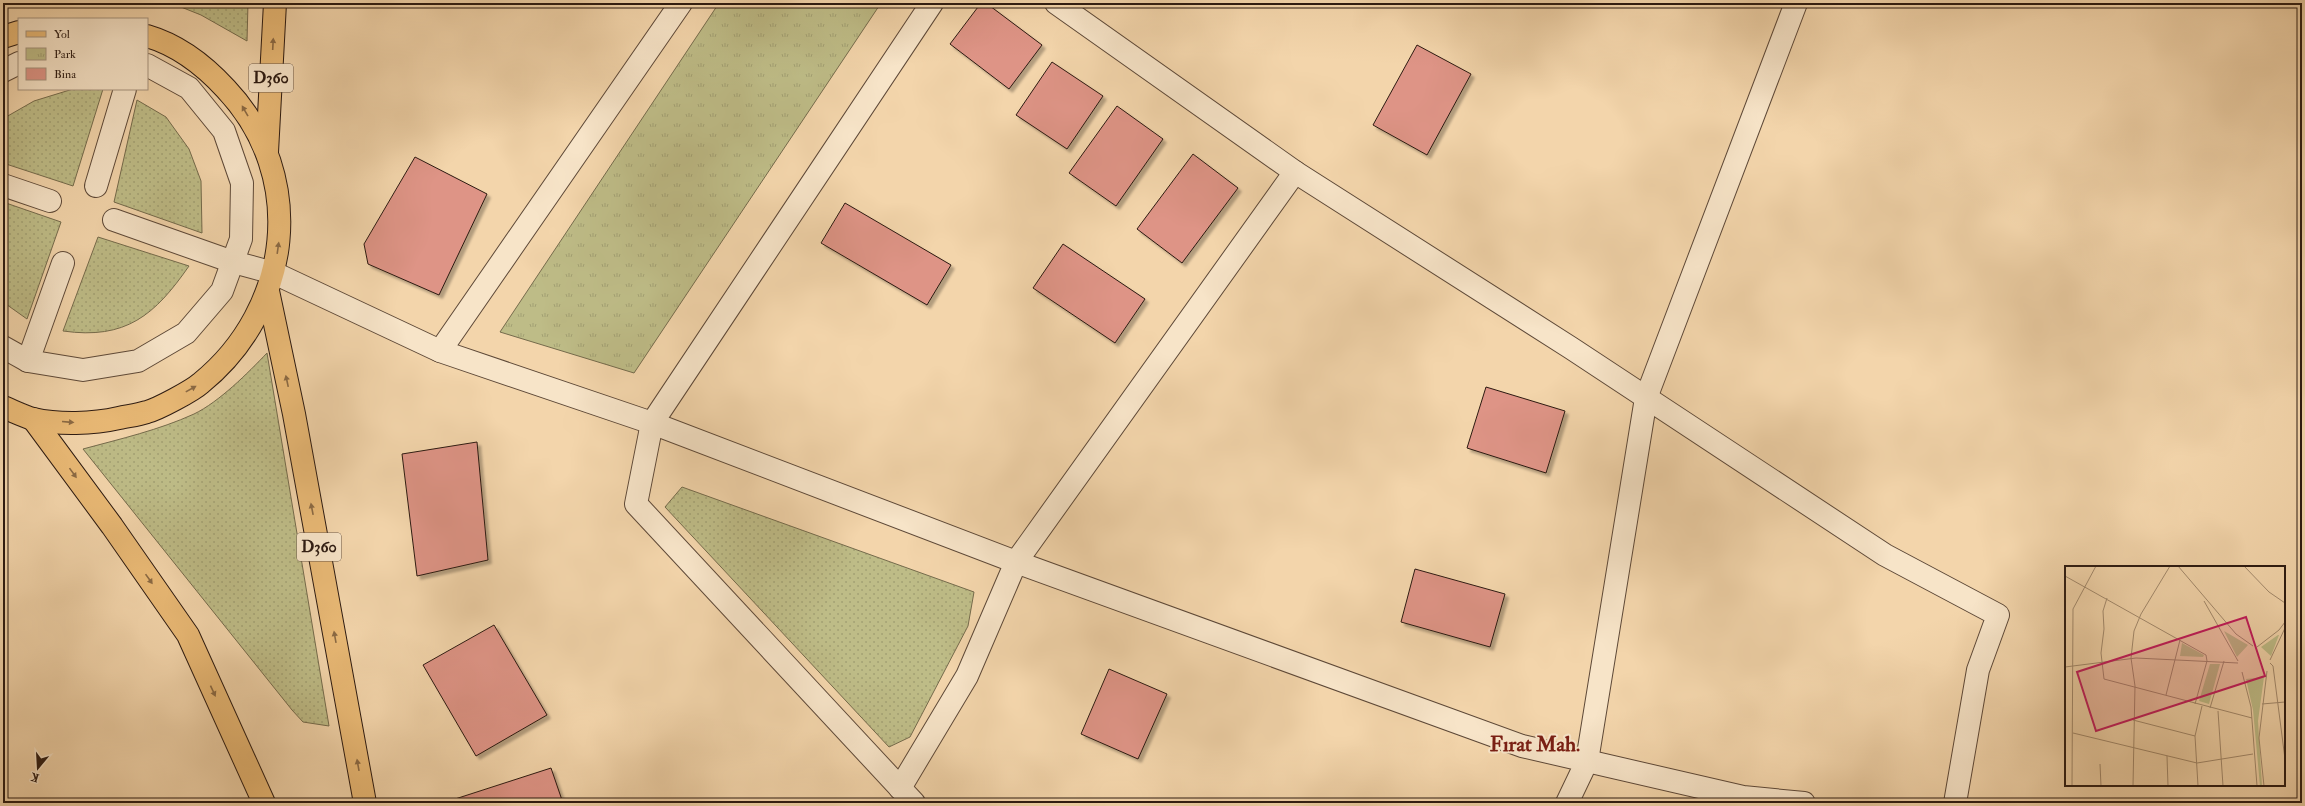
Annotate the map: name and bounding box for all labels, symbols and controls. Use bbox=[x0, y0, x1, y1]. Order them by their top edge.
legend bbox=[18, 18, 148, 90]
text: Yol bbox=[54, 27, 70, 42]
one-way arrow bbox=[269, 38, 276, 50]
text: Park bbox=[54, 47, 76, 62]
road number: D360 bbox=[249, 64, 293, 92]
text: Bina bbox=[54, 67, 77, 82]
one-way arrow bbox=[241, 105, 248, 117]
one-way arrow bbox=[275, 242, 281, 254]
one-way arrow bbox=[284, 375, 290, 387]
one-way arrow bbox=[185, 386, 196, 393]
one-way arrow bbox=[62, 419, 74, 425]
one-way arrow bbox=[69, 468, 77, 478]
one-way arrow bbox=[309, 503, 315, 515]
road number: D360 bbox=[297, 533, 341, 561]
inset map bbox=[2065, 566, 2285, 786]
one-way arrow bbox=[145, 574, 153, 584]
one-way arrow bbox=[332, 630, 338, 643]
one-way arrow bbox=[210, 686, 216, 697]
district label: Fırat Mah. bbox=[1490, 731, 1580, 758]
north arrow bbox=[18, 748, 58, 788]
one-way arrow bbox=[355, 758, 361, 771]
text: K bbox=[28, 769, 41, 784]

